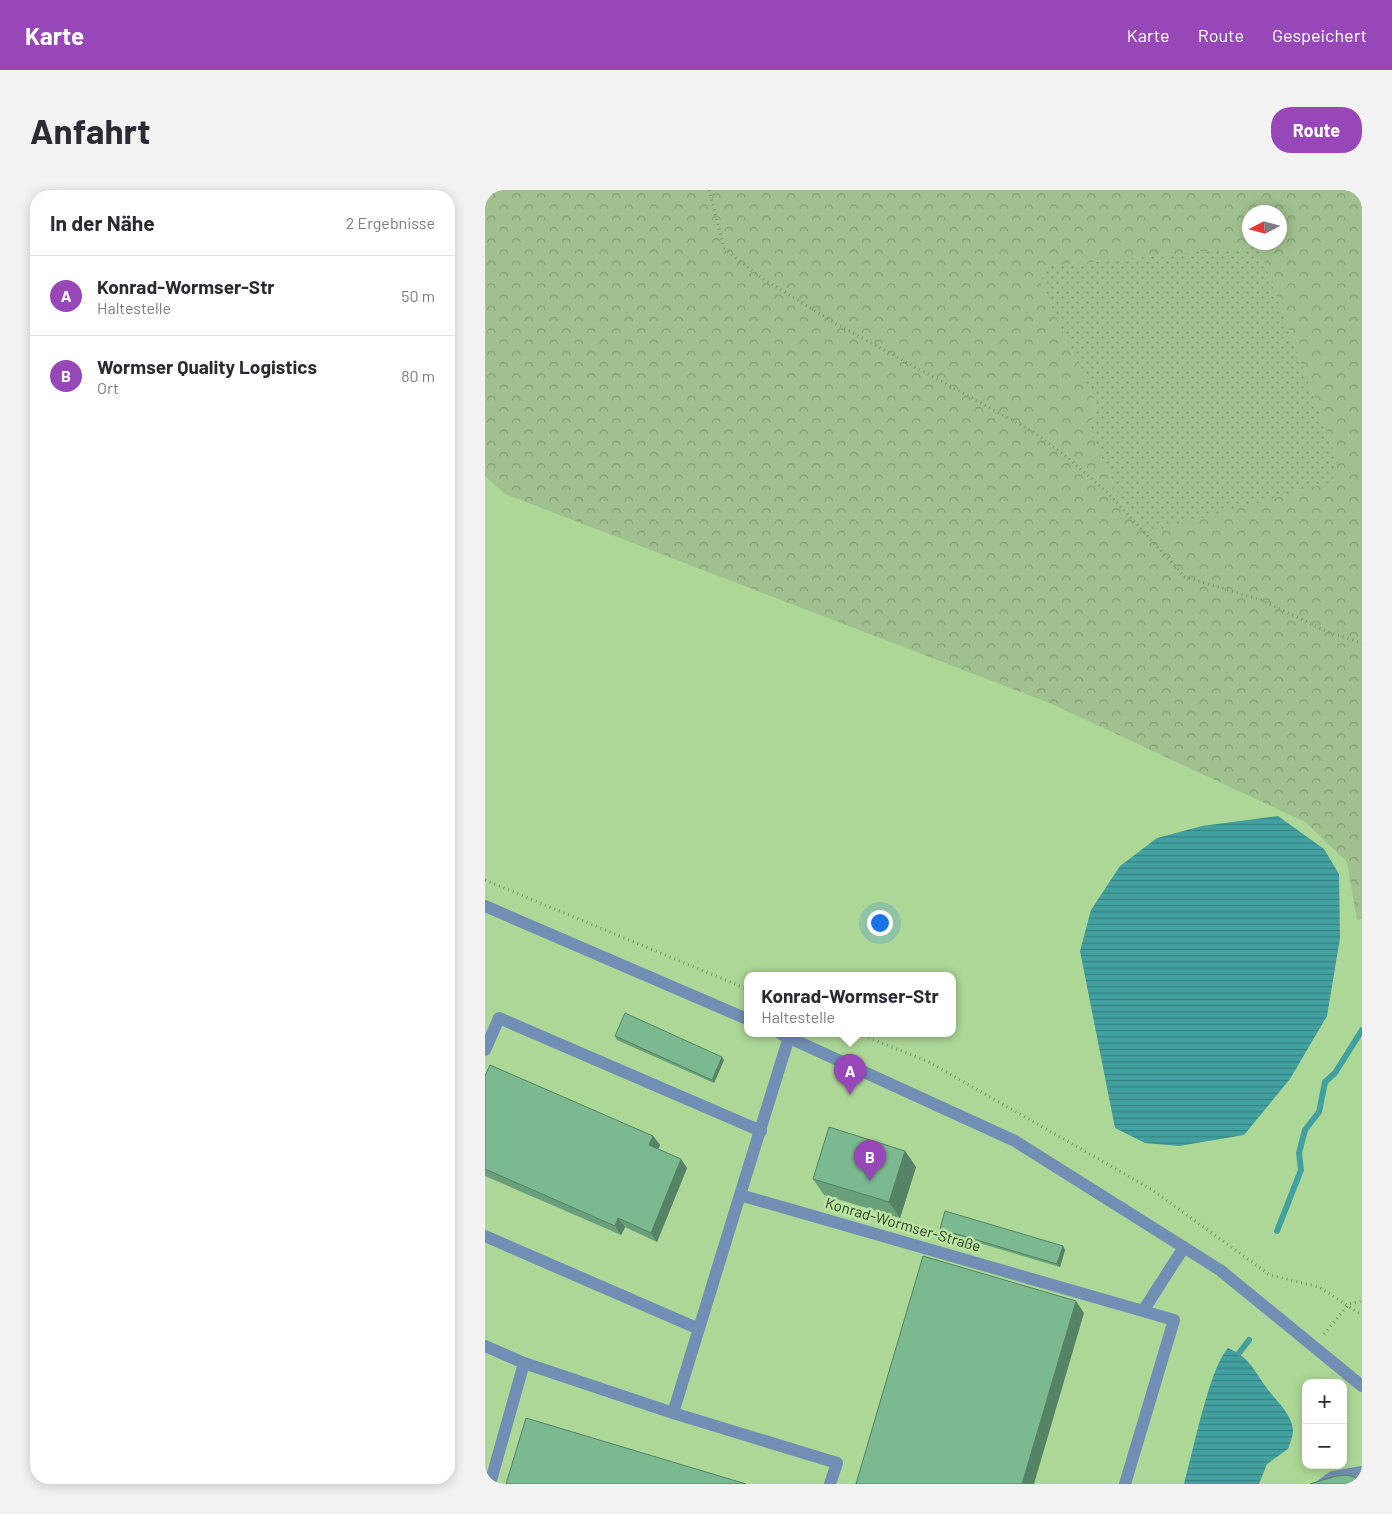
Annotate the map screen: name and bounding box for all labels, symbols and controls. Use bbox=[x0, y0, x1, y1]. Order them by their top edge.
text: Karte bbox=[25, 21, 84, 50]
text: Karte bbox=[1127, 24, 1170, 46]
text: Route bbox=[1198, 24, 1244, 46]
text: Gespeichert bbox=[1272, 24, 1367, 46]
button: Route bbox=[1271, 107, 1362, 153]
text: Anfahrt bbox=[30, 109, 150, 151]
north arrow bbox=[1242, 205, 1287, 250]
text: In der Nähe bbox=[50, 210, 155, 235]
text: 2 Ergebnisse bbox=[346, 213, 435, 232]
text: Konrad-Wormser-Str bbox=[97, 275, 275, 298]
text: A bbox=[61, 286, 71, 305]
text: 50 m bbox=[401, 286, 435, 305]
text: Haltestelle bbox=[97, 298, 171, 317]
text: Wormser Quality Logistics bbox=[97, 355, 317, 378]
text: B bbox=[61, 366, 71, 385]
text: 80 m bbox=[401, 366, 435, 385]
text: Ort bbox=[97, 378, 119, 397]
your location bbox=[867, 910, 893, 936]
popup bbox=[744, 972, 956, 1037]
text: Konrad-Wormser-Str bbox=[761, 984, 939, 1007]
text: Haltestelle bbox=[761, 1007, 835, 1026]
pin: A bbox=[834, 1054, 866, 1095]
pin: B bbox=[854, 1140, 886, 1181]
street label: Konrad-Wormser-Straße bbox=[823, 1193, 983, 1255]
map controls bbox=[1302, 1379, 1347, 1469]
button: + bbox=[1302, 1379, 1347, 1424]
button: − bbox=[1302, 1424, 1347, 1469]

